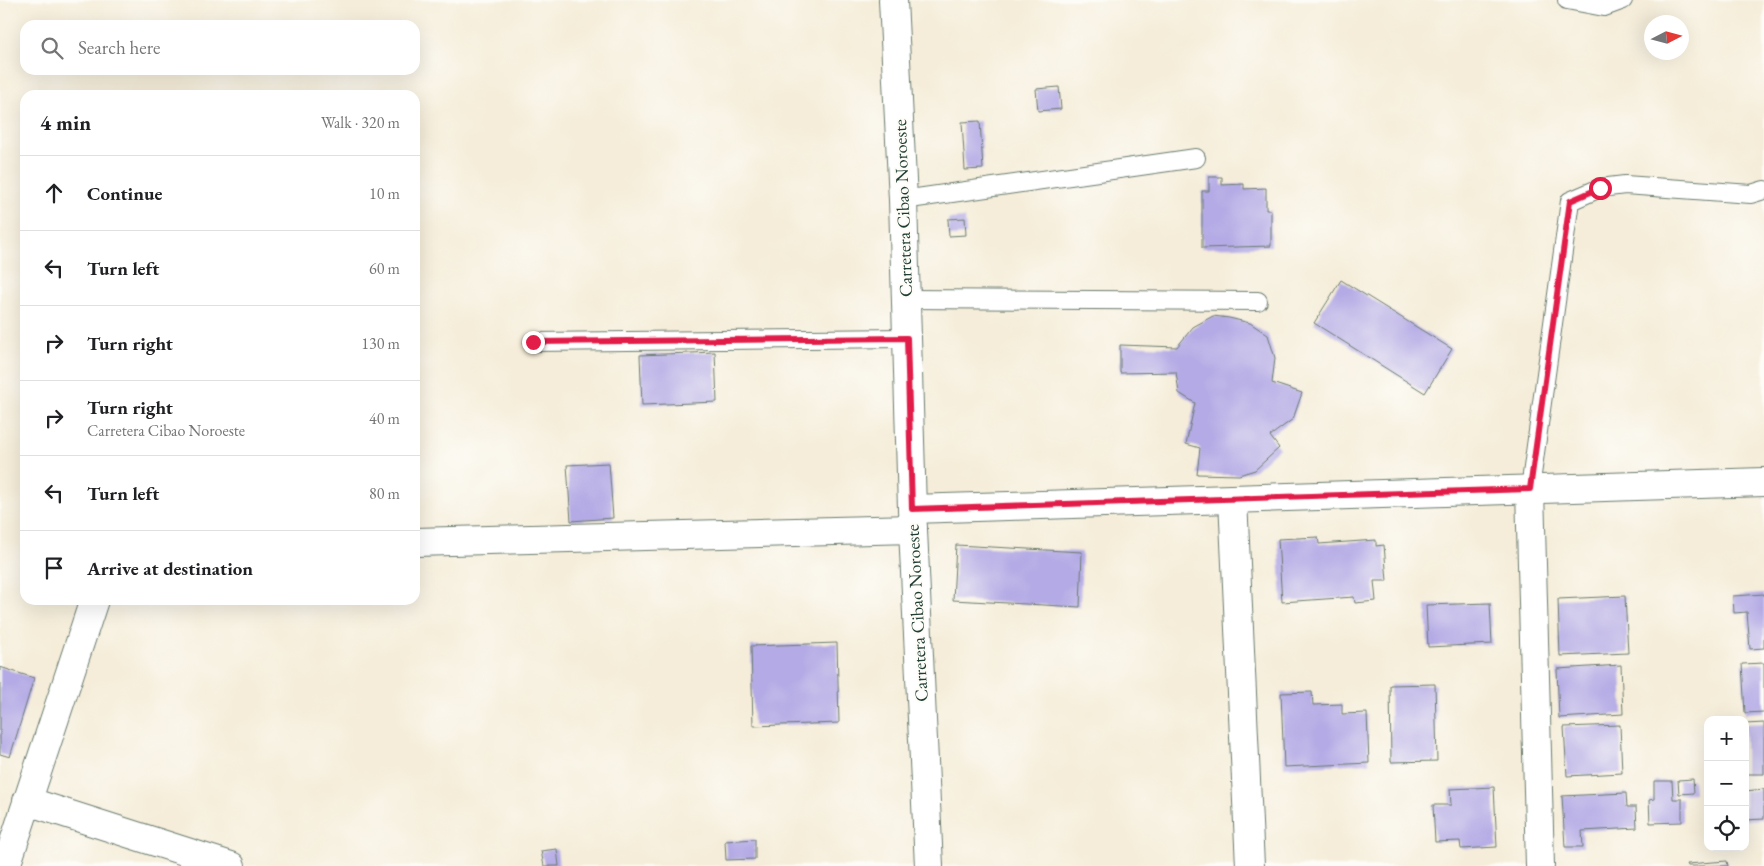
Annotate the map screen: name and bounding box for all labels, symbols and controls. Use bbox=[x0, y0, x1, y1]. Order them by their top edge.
north arrow bbox=[1644, 15, 1689, 60]
search box bbox=[20, 20, 420, 75]
icon: search bbox=[38, 34, 66, 62]
text: Search here bbox=[78, 35, 160, 60]
text: 4 min bbox=[40, 109, 91, 136]
text: Walk · 320 m bbox=[321, 112, 400, 133]
street label: Carretera Cibao Noroeste bbox=[888, 119, 917, 297]
route start bbox=[1589, 177, 1612, 200]
icon: ahead bbox=[40, 179, 68, 207]
text: Continue bbox=[87, 181, 162, 206]
text: 10 m bbox=[369, 183, 400, 204]
icon: left bbox=[40, 254, 68, 282]
text: Turn left bbox=[87, 256, 159, 281]
text: 60 m bbox=[369, 258, 400, 279]
icon: right bbox=[40, 329, 68, 357]
text: Turn right bbox=[87, 331, 173, 356]
route end bbox=[522, 331, 545, 354]
text: 130 m bbox=[361, 333, 400, 354]
text: Turn right bbox=[87, 395, 173, 420]
icon: right bbox=[40, 404, 68, 432]
text: 40 m bbox=[369, 408, 400, 429]
text: Carretera Cibao Noroeste bbox=[87, 420, 245, 441]
icon: left bbox=[40, 479, 68, 507]
text: Turn left bbox=[87, 481, 159, 506]
text: 80 m bbox=[369, 483, 400, 504]
street label: Carretera Cibao Noroeste bbox=[900, 524, 933, 702]
icon: arrive bbox=[40, 554, 68, 582]
text: Arrive at destination bbox=[87, 556, 253, 581]
map controls bbox=[1704, 716, 1749, 851]
button: + bbox=[1704, 716, 1749, 761]
button: − bbox=[1704, 761, 1749, 806]
button: locate bbox=[1704, 806, 1749, 851]

